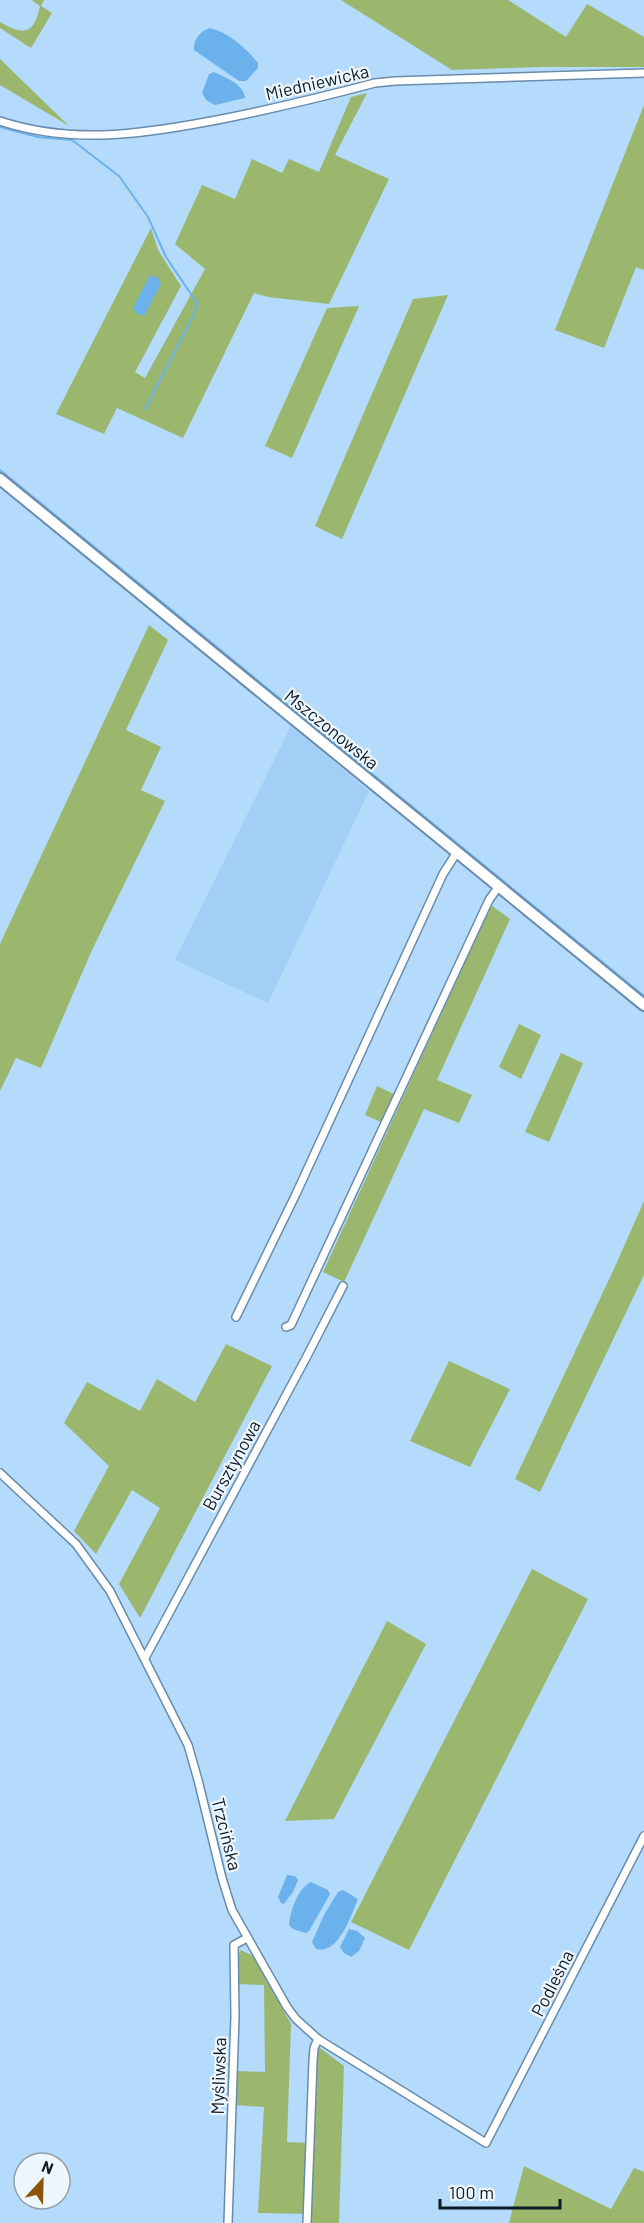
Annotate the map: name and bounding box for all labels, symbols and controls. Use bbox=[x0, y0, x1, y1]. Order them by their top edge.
street label: Miedniewicka bbox=[263, 59, 371, 105]
street label: Mszczonowska bbox=[280, 684, 384, 774]
street label: Bursztynowa bbox=[197, 1416, 265, 1514]
street label: Trzcińska bbox=[207, 1795, 247, 1873]
street label: Podleśna bbox=[526, 1946, 578, 2020]
street label: Myśliwska bbox=[206, 2037, 230, 2115]
north arrow bbox=[12, 2151, 72, 2211]
text: N bbox=[39, 2156, 56, 2177]
scale bar bbox=[440, 2172, 560, 2210]
text: 100 m bbox=[449, 2181, 494, 2203]

